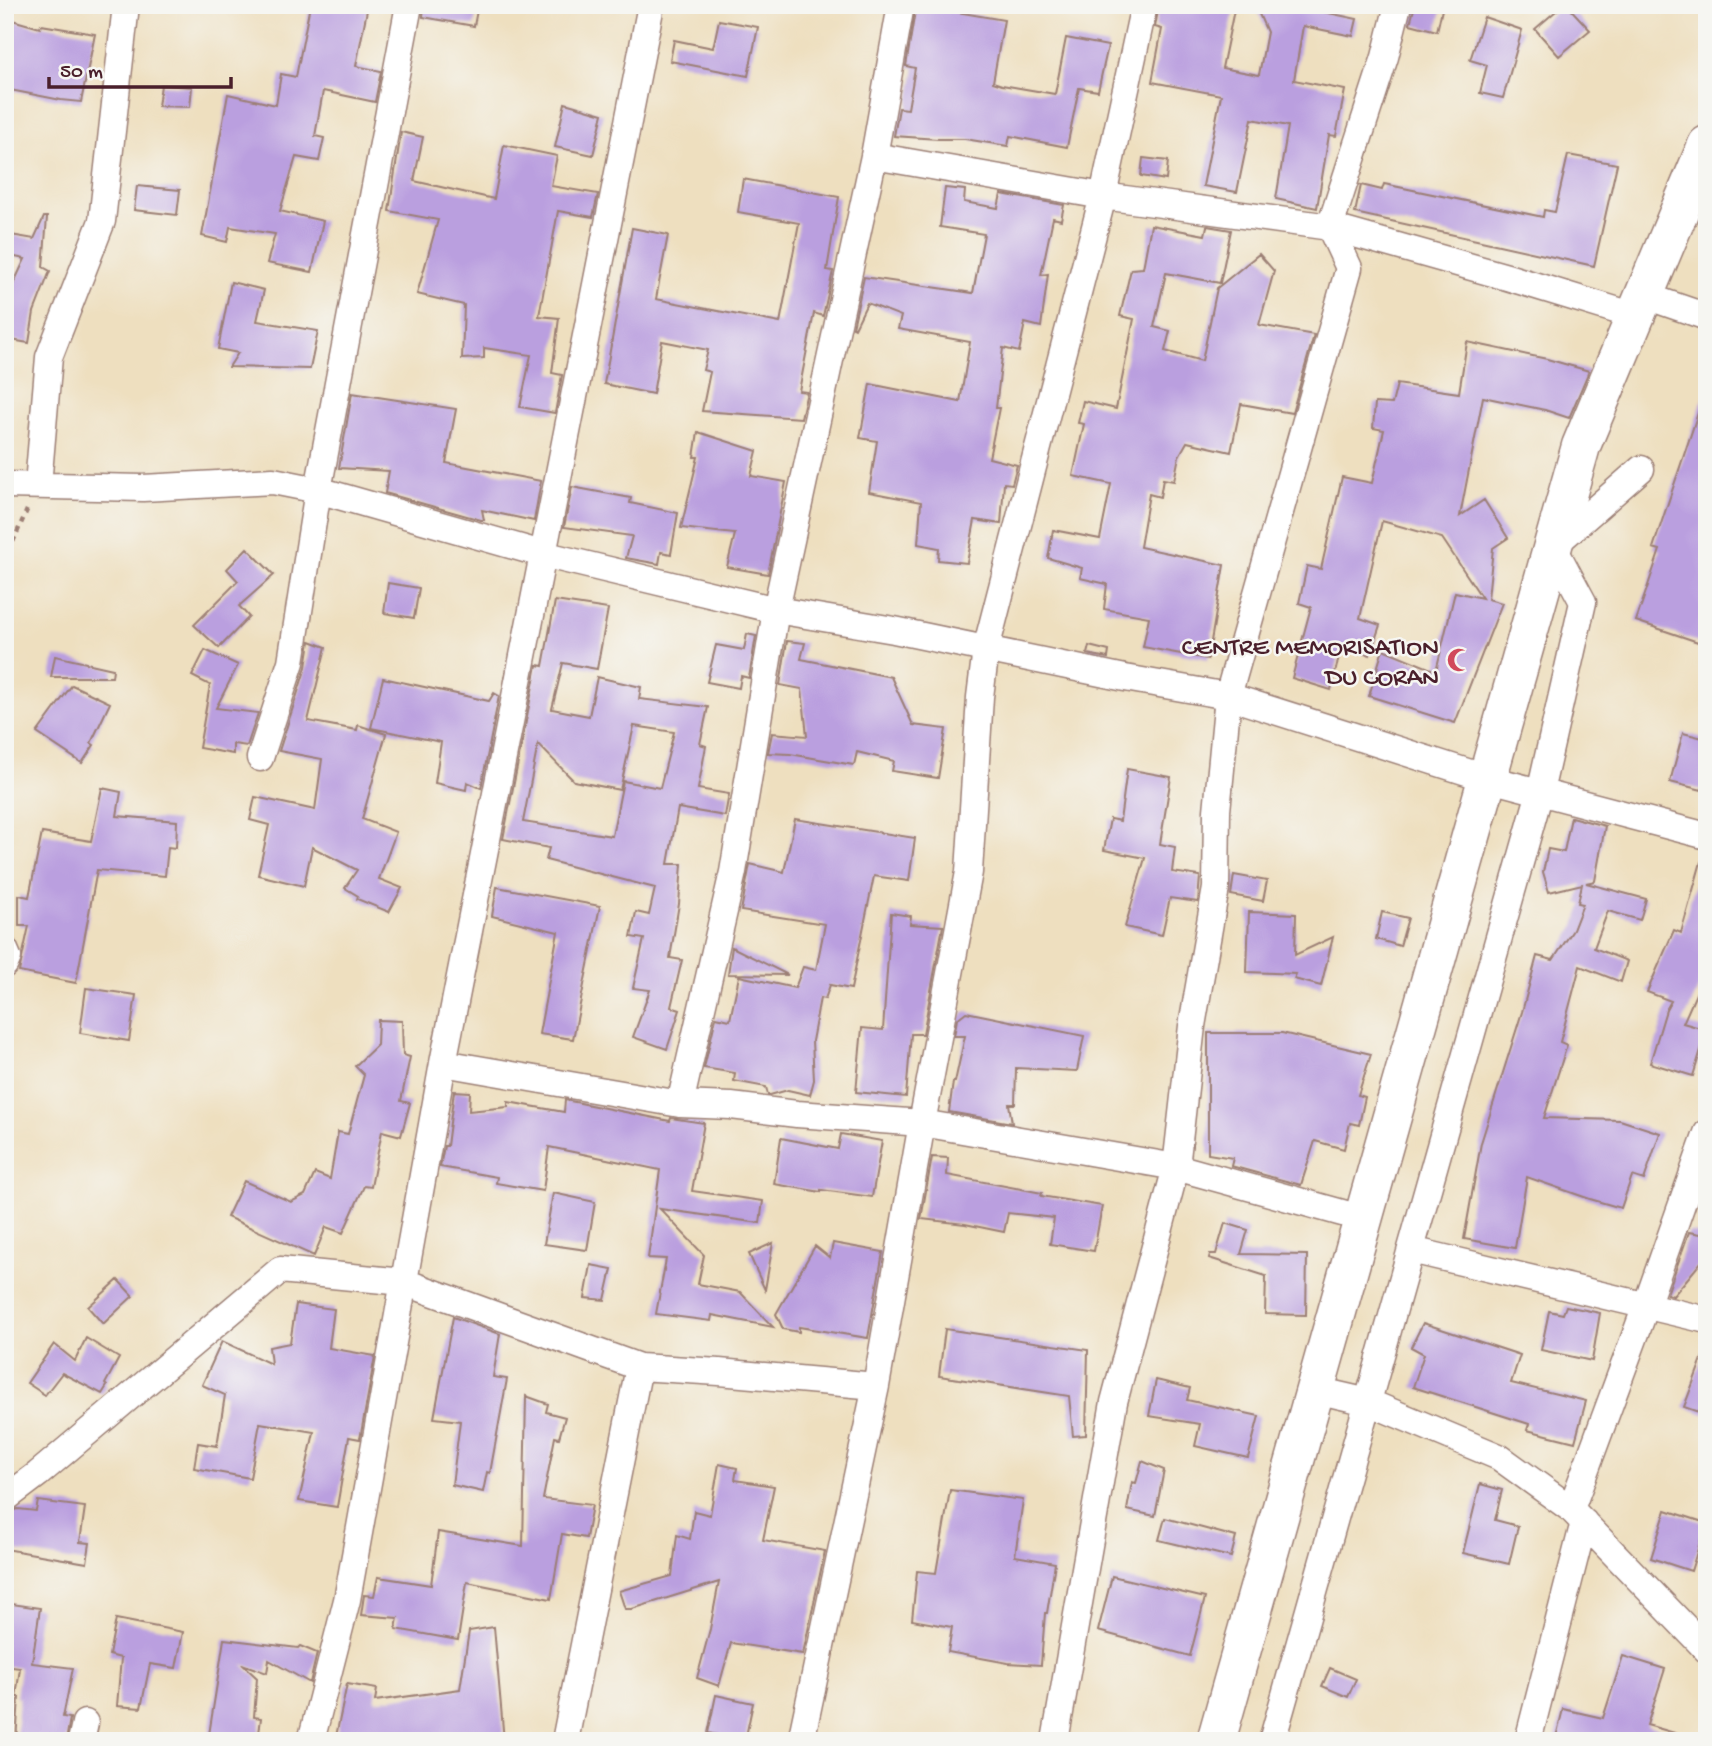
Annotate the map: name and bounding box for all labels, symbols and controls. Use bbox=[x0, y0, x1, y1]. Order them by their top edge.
scale bar bbox=[49, 46, 231, 90]
text: 50 m bbox=[60, 61, 103, 86]
place label: CENTRE MEMORISATION DU CORAN bbox=[1182, 634, 1439, 695]
mosque icon: CENTRE MEMORISATION DU CORAN bbox=[1445, 646, 1473, 674]

